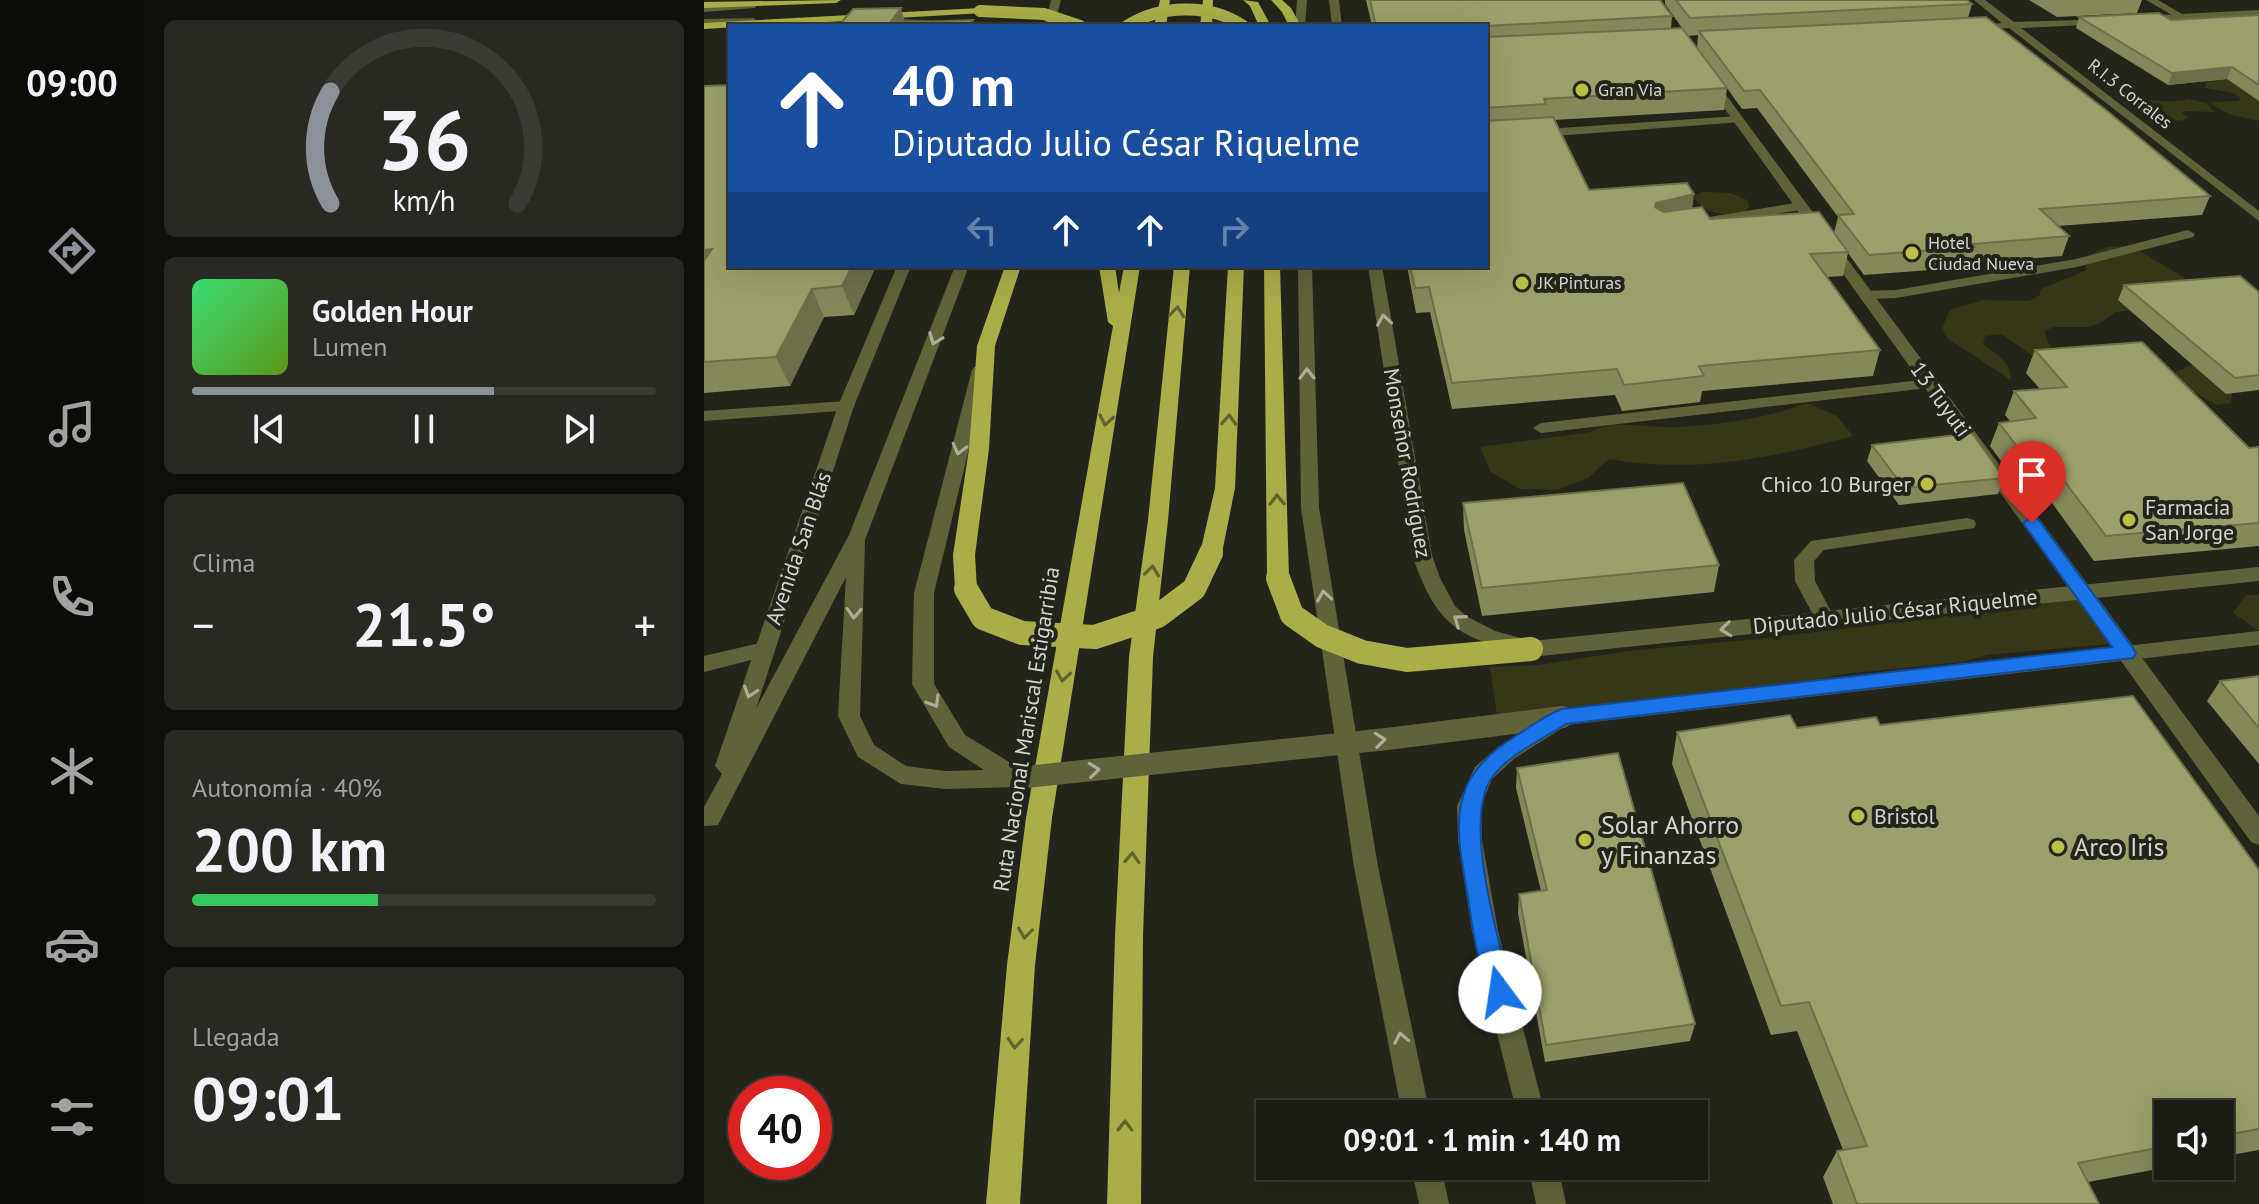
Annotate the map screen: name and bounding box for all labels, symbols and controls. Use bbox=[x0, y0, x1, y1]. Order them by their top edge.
text: 40 m bbox=[892, 49, 1015, 121]
street label: R.I.3 Corrales bbox=[2084, 54, 2177, 134]
icon: ahead bbox=[760, 56, 864, 160]
text: 09:00 bbox=[26, 59, 118, 106]
place label: Gran Via bbox=[1598, 78, 1662, 101]
marker: Gran Via bbox=[1573, 81, 1591, 99]
text: 36 bbox=[377, 85, 471, 193]
text: Diputado Julio César Riquelme bbox=[892, 119, 1360, 166]
text: km/h bbox=[393, 183, 455, 220]
icon: left bbox=[960, 208, 1004, 252]
icon: ahead bbox=[1044, 208, 1088, 252]
icon: ahead bbox=[1128, 208, 1172, 252]
icon: right bbox=[1212, 208, 1256, 252]
icon: directions bbox=[44, 223, 100, 279]
place label: Hotel Ciudad Nueva bbox=[1928, 231, 2034, 275]
marker: Hotel Ciudad Nueva bbox=[1903, 244, 1921, 262]
place label: JK Pinturas bbox=[1537, 271, 1622, 294]
marker: JK Pinturas bbox=[1513, 274, 1531, 292]
text: Golden Hour bbox=[312, 291, 473, 330]
one-way arrow bbox=[1168, 305, 1185, 318]
one-way arrow bbox=[1376, 313, 1393, 327]
text: Lumen bbox=[312, 330, 387, 363]
one-way arrow bbox=[928, 331, 945, 345]
street label: 13 Tuyuti bbox=[1904, 356, 1978, 442]
street label: Monseñor Rodríguez bbox=[1378, 366, 1438, 560]
one-way arrow bbox=[1298, 367, 1316, 380]
icon: music bbox=[44, 396, 100, 452]
icon: previous bbox=[247, 407, 291, 451]
icon: pause bbox=[402, 407, 446, 451]
icon: next bbox=[557, 407, 601, 451]
one-way arrow bbox=[1098, 413, 1115, 427]
one-way arrow bbox=[1220, 414, 1237, 427]
one-way arrow bbox=[951, 441, 968, 455]
pin bbox=[1998, 441, 2066, 523]
icon: arrive bbox=[2010, 453, 2054, 497]
street label: Avenida San Blás bbox=[759, 468, 837, 628]
place label: Chico 10 Burger bbox=[1761, 470, 1912, 498]
marker: Chico 10 Burger bbox=[1918, 475, 1936, 493]
one-way arrow bbox=[1268, 493, 1285, 506]
place label: Farmacia San Jorge bbox=[2145, 493, 2234, 546]
marker: Farmacia San Jorge bbox=[2120, 511, 2138, 529]
text: Clima bbox=[192, 546, 255, 579]
one-way arrow bbox=[1143, 564, 1160, 577]
street label: Ruta Nacional Mariscal Estigarribia bbox=[986, 565, 1066, 893]
icon: phone bbox=[44, 569, 100, 625]
street label: Diputado Julio César Riquelme bbox=[1751, 582, 2039, 640]
text: 21.5° bbox=[352, 585, 496, 663]
one-way arrow bbox=[1316, 589, 1333, 603]
text: − bbox=[192, 596, 214, 653]
text: + bbox=[634, 596, 656, 653]
one-way arrow bbox=[846, 607, 863, 620]
one-way arrow bbox=[1454, 615, 1468, 630]
one-way arrow bbox=[1719, 620, 1732, 637]
one-way arrow bbox=[1055, 669, 1072, 683]
one-way arrow bbox=[743, 685, 759, 698]
one-way arrow bbox=[924, 693, 939, 708]
one-way arrow bbox=[1373, 732, 1387, 749]
icon: climate bbox=[44, 743, 100, 799]
one-way arrow bbox=[1088, 762, 1101, 779]
text: Autonomía · 40% bbox=[192, 771, 382, 804]
place label: Bristol bbox=[1874, 802, 1935, 830]
marker: Bristol bbox=[1849, 807, 1867, 825]
place label: Solar Ahorro y Finanzas bbox=[1601, 808, 1739, 871]
text: 200 km bbox=[192, 810, 387, 888]
place label: Arco Iris bbox=[2074, 830, 2164, 863]
marker: Solar Ahorro y Finanzas bbox=[1576, 831, 1594, 849]
marker: Arco Iris bbox=[2049, 838, 2067, 856]
one-way arrow bbox=[1123, 851, 1140, 864]
icon: car bbox=[44, 916, 100, 972]
one-way arrow bbox=[1017, 926, 1034, 940]
position arrow bbox=[1458, 950, 1542, 1034]
text: Llegada bbox=[192, 1020, 280, 1053]
one-way arrow bbox=[1393, 1031, 1410, 1044]
one-way arrow bbox=[1007, 1037, 1024, 1050]
text: 09:01 bbox=[192, 1059, 344, 1137]
speed limit sign: 40 bbox=[728, 1076, 832, 1180]
icon: filters bbox=[44, 1089, 100, 1145]
map controls bbox=[2154, 1100, 2234, 1180]
button: sound bbox=[2154, 1100, 2234, 1180]
one-way arrow bbox=[1116, 1119, 1134, 1132]
text: 09:01 · 1 min · 140 m bbox=[1343, 1120, 1621, 1159]

